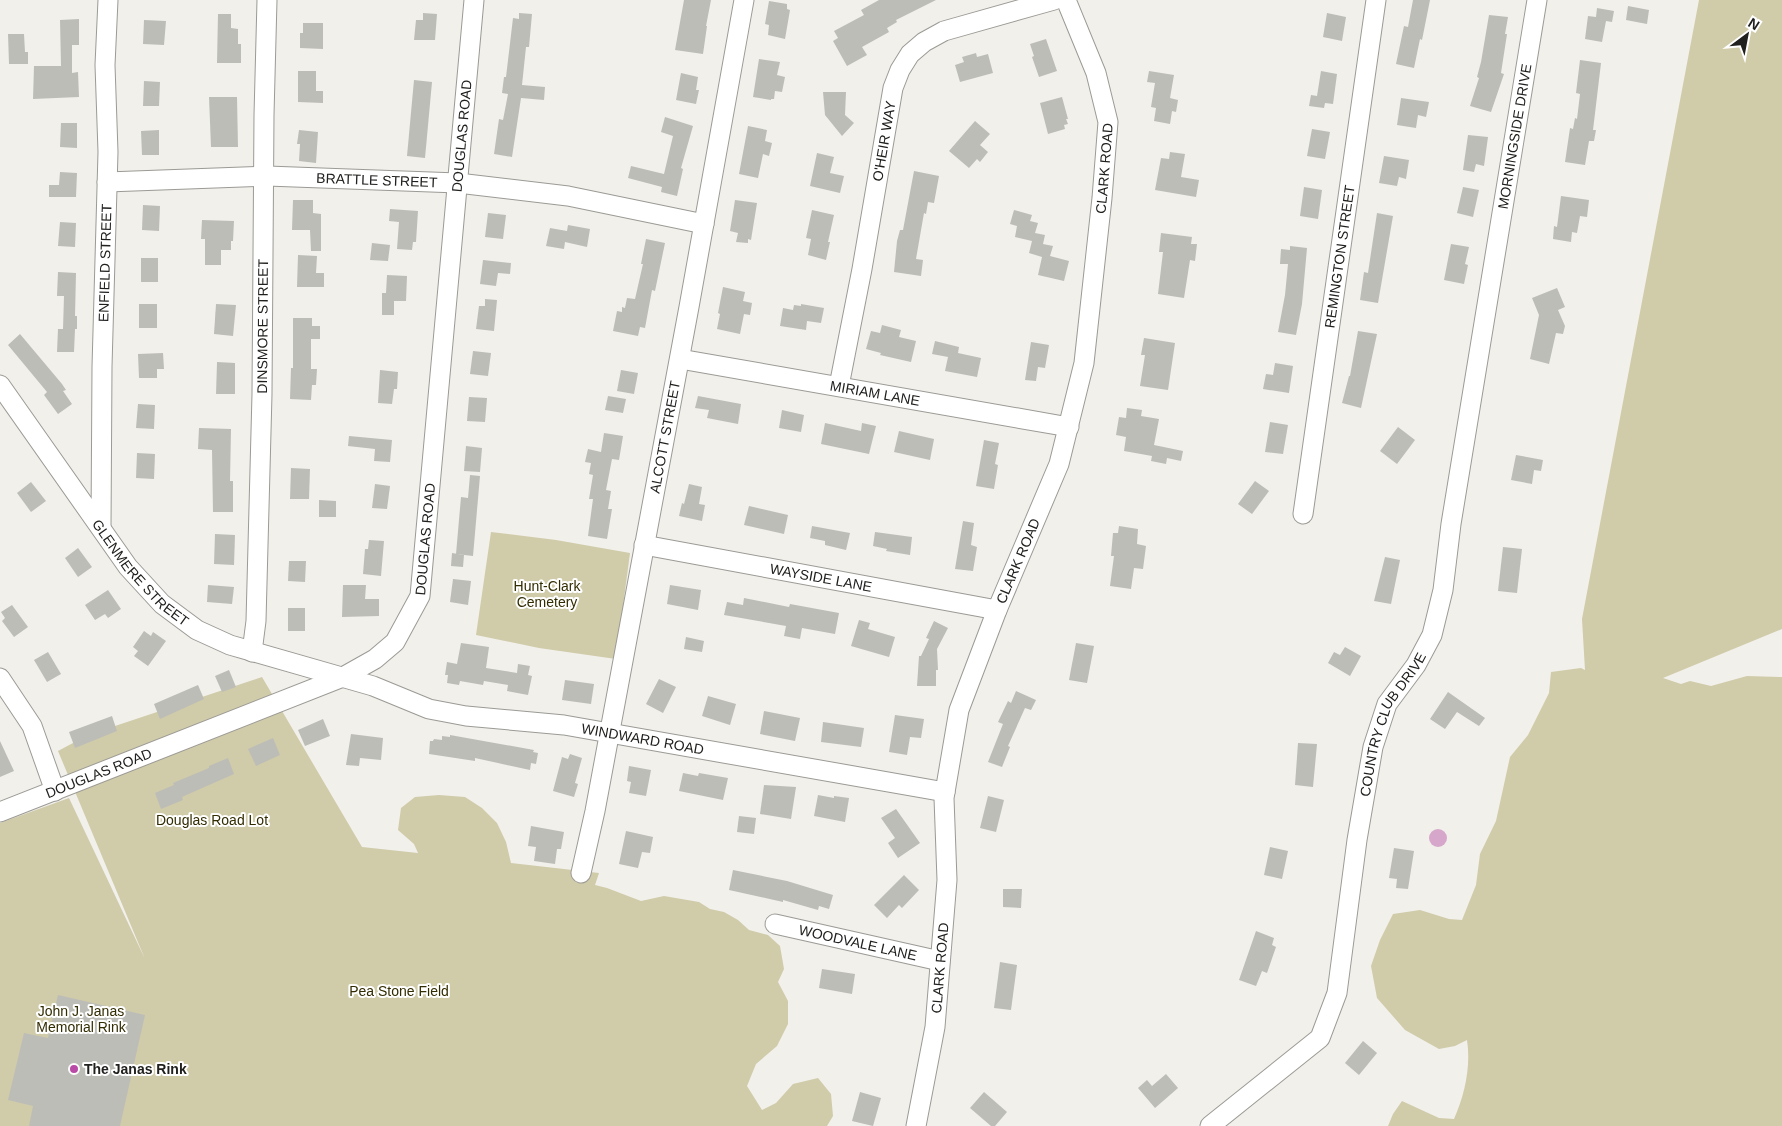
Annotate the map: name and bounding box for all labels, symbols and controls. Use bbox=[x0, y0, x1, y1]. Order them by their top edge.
north arrow bbox=[1722, 10, 1772, 60]
text: N bbox=[1745, 15, 1762, 33]
street label: MORNINGSIDE DRIVE bbox=[1495, 63, 1534, 210]
street label: DOUGLAS ROAD bbox=[449, 79, 475, 193]
street label: O'HEIR WAY bbox=[869, 99, 899, 183]
street label: CLARK ROAD bbox=[1092, 122, 1116, 215]
street label: BRATTLE STREET bbox=[316, 170, 438, 190]
street label: REMINGTON STREET bbox=[1321, 183, 1358, 329]
street label: ENFIELD STREET bbox=[95, 203, 115, 322]
street label: DINSMORE STREET bbox=[254, 259, 271, 394]
street label: MIRIAM LANE bbox=[829, 377, 921, 409]
street label: ALCOTT STREET bbox=[646, 379, 683, 495]
street label: DOUGLAS ROAD bbox=[412, 482, 438, 596]
street label: GLENMERE STREET bbox=[89, 516, 192, 629]
street label: CLARK ROAD bbox=[993, 516, 1043, 606]
street label: WAYSIDE LANE bbox=[769, 560, 873, 595]
park label: Hunt-Clark Cemetery bbox=[514, 578, 581, 610]
street label: COUNTRY CLUB DRIVE bbox=[1357, 650, 1429, 798]
street label: WINDWARD ROAD bbox=[580, 720, 705, 757]
street label: DOUGLAS ROAD bbox=[43, 745, 154, 801]
park label: Douglas Road Lot bbox=[156, 812, 268, 828]
street label: WOODVALE LANE bbox=[797, 922, 918, 964]
street label: CLARK ROAD bbox=[928, 922, 951, 1014]
park label: Pea Stone Field bbox=[349, 983, 449, 999]
park label: John J. Janas Memorial Rink bbox=[36, 1003, 127, 1035]
place label: The Janas Rink bbox=[84, 1061, 187, 1077]
marker: The Janas Rink bbox=[68, 1063, 80, 1075]

